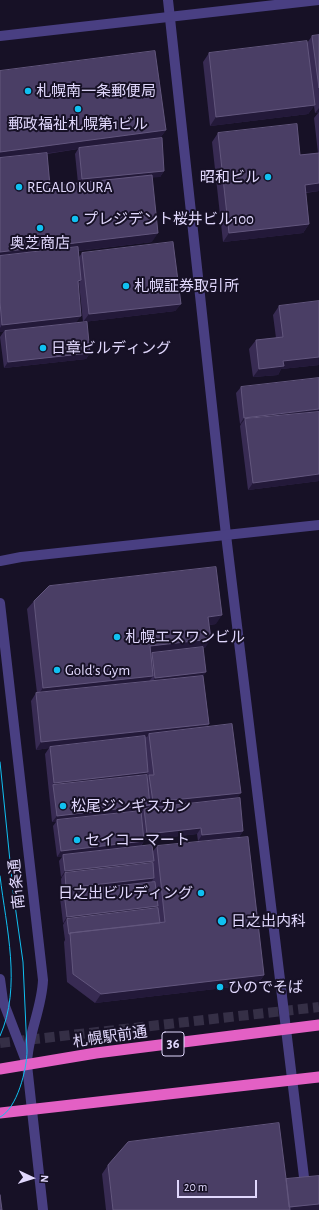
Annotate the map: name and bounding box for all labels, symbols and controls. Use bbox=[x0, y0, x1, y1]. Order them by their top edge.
place label: 札幌南一条郵便局 bbox=[36, 82, 156, 100]
marker: 札幌南一条郵便局 bbox=[23, 86, 33, 96]
marker: 郵政福祉札幌第1ビル bbox=[73, 104, 83, 114]
place label: 郵政福祉札幌第1ビル bbox=[8, 115, 148, 133]
place label: 昭和ビル bbox=[200, 168, 260, 186]
marker: 昭和ビル bbox=[263, 172, 273, 182]
place label: REGALO KURA bbox=[27, 178, 112, 196]
marker: REGALO KURA bbox=[14, 182, 24, 192]
place label: プレジデント桜井ビル100 bbox=[83, 210, 254, 228]
marker: プレジデント桜井ビル100 bbox=[70, 214, 80, 224]
marker: 奥芝商店 bbox=[35, 223, 45, 233]
place label: 奥芝商店 bbox=[10, 234, 70, 252]
place label: 札幌証券取引所 bbox=[134, 277, 239, 295]
marker: 札幌証券取引所 bbox=[121, 281, 131, 291]
place label: 日章ビルディング bbox=[51, 339, 171, 357]
marker: 日章ビルディング bbox=[38, 343, 48, 353]
place label: 札幌エスワンビル bbox=[125, 628, 245, 646]
marker: 札幌エスワンビル bbox=[112, 632, 122, 642]
place label: Gold's Gym bbox=[65, 661, 130, 679]
marker: Gold's Gym bbox=[52, 665, 62, 675]
place label: 松尾ジンギスカン bbox=[71, 797, 191, 815]
marker: 松尾ジンギスカン bbox=[58, 801, 68, 811]
place label: セイコーマート bbox=[85, 831, 190, 849]
marker: セイコーマート bbox=[72, 835, 82, 845]
street label: 南1条通 bbox=[5, 858, 29, 910]
place label: 日之出ビルディング bbox=[58, 884, 193, 902]
marker: 日之出ビルディング bbox=[196, 888, 206, 898]
place label: 日之出内科 bbox=[231, 912, 306, 930]
marker: 日之出内科 bbox=[216, 915, 228, 927]
place label: ひのでそば bbox=[228, 978, 303, 996]
marker: ひのでそば bbox=[215, 982, 225, 992]
street label: 札幌駅前通 bbox=[72, 1023, 148, 1051]
road number: 36 bbox=[162, 1032, 184, 1056]
north arrow bbox=[12, 1158, 52, 1198]
scale bar bbox=[179, 1172, 259, 1198]
text: N bbox=[39, 1175, 50, 1183]
text: 20 m bbox=[184, 1181, 207, 1193]

